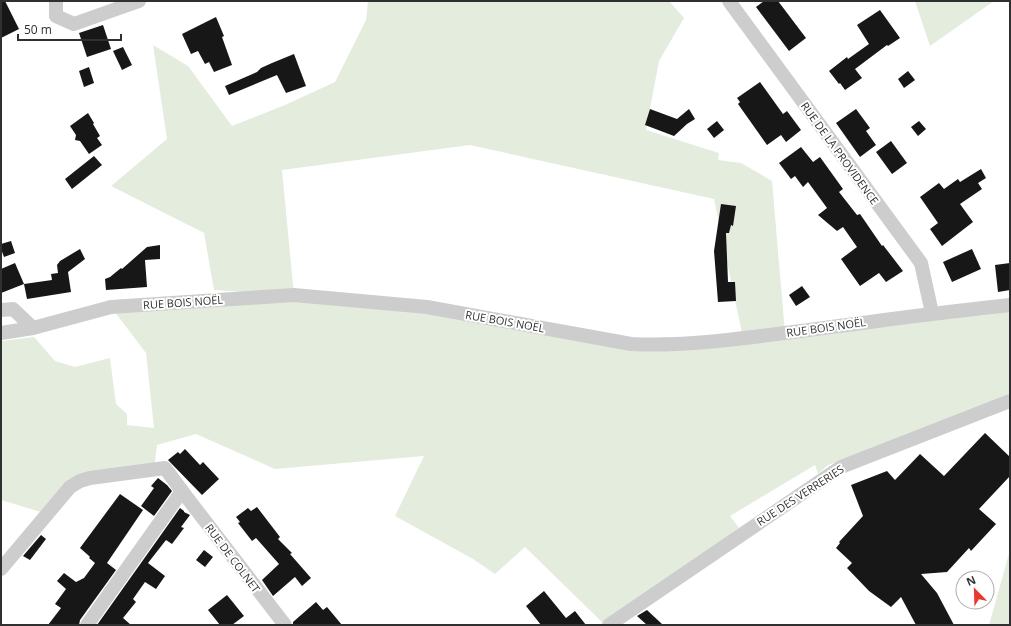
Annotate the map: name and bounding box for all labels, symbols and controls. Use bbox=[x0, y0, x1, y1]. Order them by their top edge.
scale bar bbox=[18, 16, 121, 42]
text: 50 m bbox=[24, 21, 52, 38]
street label: RUE DE LA PROVIDENCE bbox=[798, 99, 882, 207]
street label: RUE BOIS NOËL bbox=[143, 292, 224, 312]
street label: RUE BOIS NOËL bbox=[464, 307, 546, 335]
street label: RUE BOIS NOËL bbox=[785, 314, 867, 340]
street label: RUE DES VERRERIES bbox=[754, 461, 846, 529]
street label: RUE DE COLNET bbox=[202, 521, 264, 595]
north arrow bbox=[955, 570, 995, 610]
text: N bbox=[964, 572, 978, 589]

